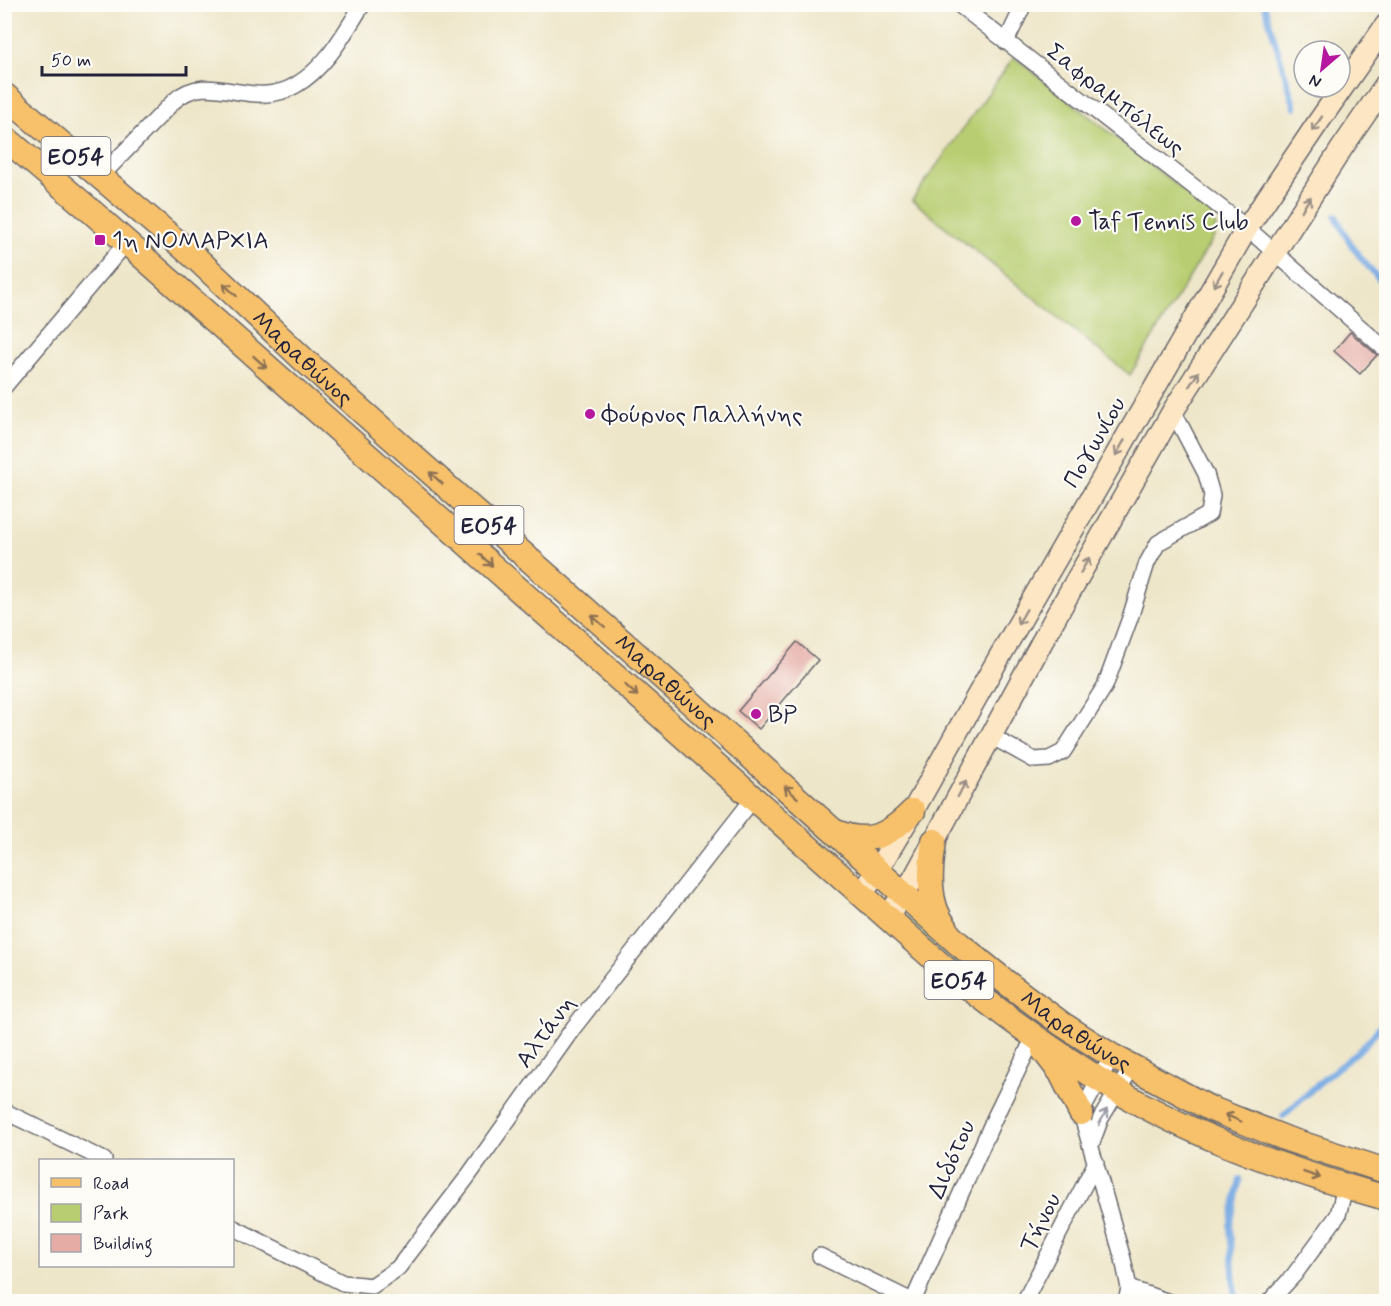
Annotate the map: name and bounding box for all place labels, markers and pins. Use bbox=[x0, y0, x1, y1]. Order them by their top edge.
place label: Taf Tennis Club bbox=[1088, 207, 1249, 238]
marker: Taf Tennis Club bbox=[1069, 214, 1083, 228]
place label: 1η ΝΟΜΑΡΧΙΑ bbox=[112, 226, 269, 257]
marker: 1η ΝΟΜΑΡΧΙΑ bbox=[93, 233, 107, 247]
place label: Φούρνος Παλλήνης bbox=[601, 400, 802, 431]
marker: Φούρνος Παλλήνης bbox=[583, 407, 597, 421]
place label: BP bbox=[768, 700, 797, 731]
marker: BP bbox=[749, 707, 763, 721]

